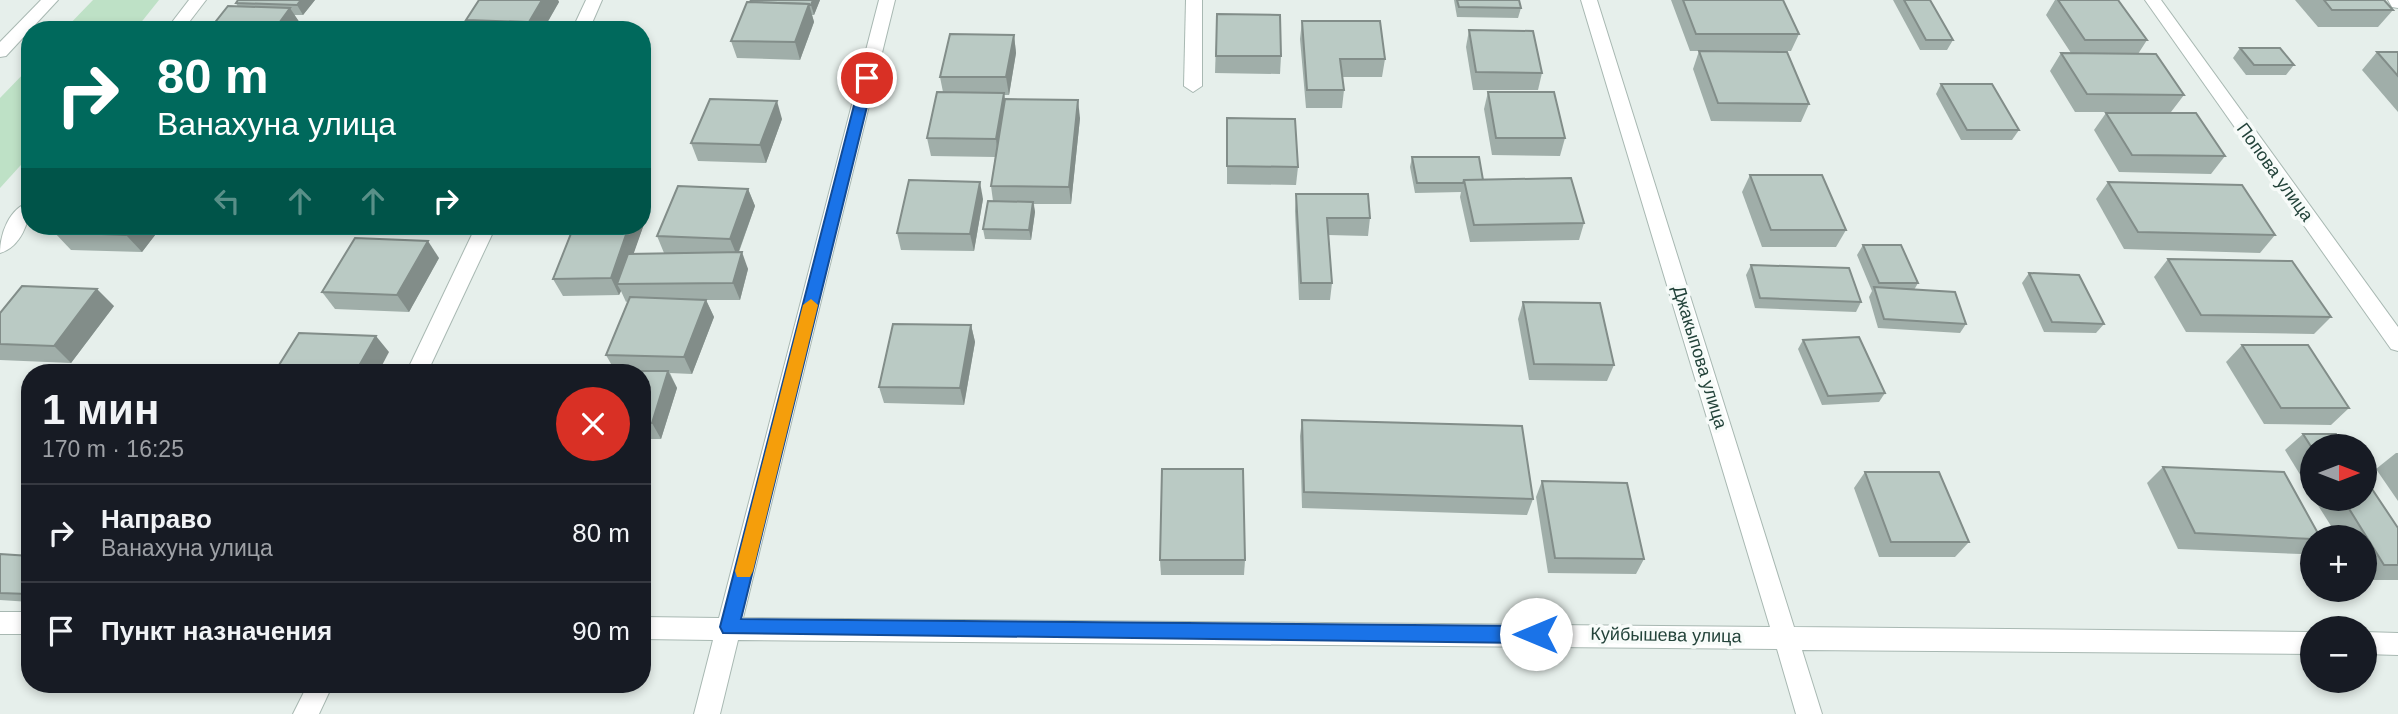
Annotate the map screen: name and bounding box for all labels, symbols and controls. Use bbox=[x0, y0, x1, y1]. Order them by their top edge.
pin bbox=[837, 48, 897, 108]
icon: right bbox=[42, 49, 133, 140]
text: 80 m bbox=[157, 49, 269, 103]
icon: arrive bbox=[848, 59, 886, 97]
text: Ванахуна улица bbox=[157, 106, 396, 142]
street label: Попова улица bbox=[2233, 119, 2318, 226]
icon: left bbox=[208, 182, 246, 220]
icon: ahead bbox=[281, 182, 319, 220]
icon: ahead bbox=[354, 182, 392, 220]
icon: right bbox=[427, 182, 465, 220]
street label: Джакыпова улица bbox=[1669, 283, 1732, 432]
text: 1 мин bbox=[42, 386, 159, 433]
button: close bbox=[556, 387, 630, 461]
north arrow bbox=[2300, 434, 2376, 511]
map controls bbox=[2300, 434, 2377, 693]
text: 170 m · 16:25 bbox=[42, 436, 184, 462]
text: Направо bbox=[101, 504, 212, 534]
icon: right bbox=[42, 514, 80, 552]
text: 80 m bbox=[572, 518, 630, 548]
button: + bbox=[2300, 525, 2377, 602]
text: Ванахуна улица bbox=[101, 535, 273, 561]
position arrow bbox=[1499, 597, 1573, 671]
icon: arrive bbox=[42, 612, 80, 650]
text: Пункт назначения bbox=[101, 616, 332, 646]
text: 90 m bbox=[572, 616, 630, 646]
button: − bbox=[2300, 616, 2377, 693]
street label: Куйбышева улица bbox=[1590, 624, 1743, 646]

